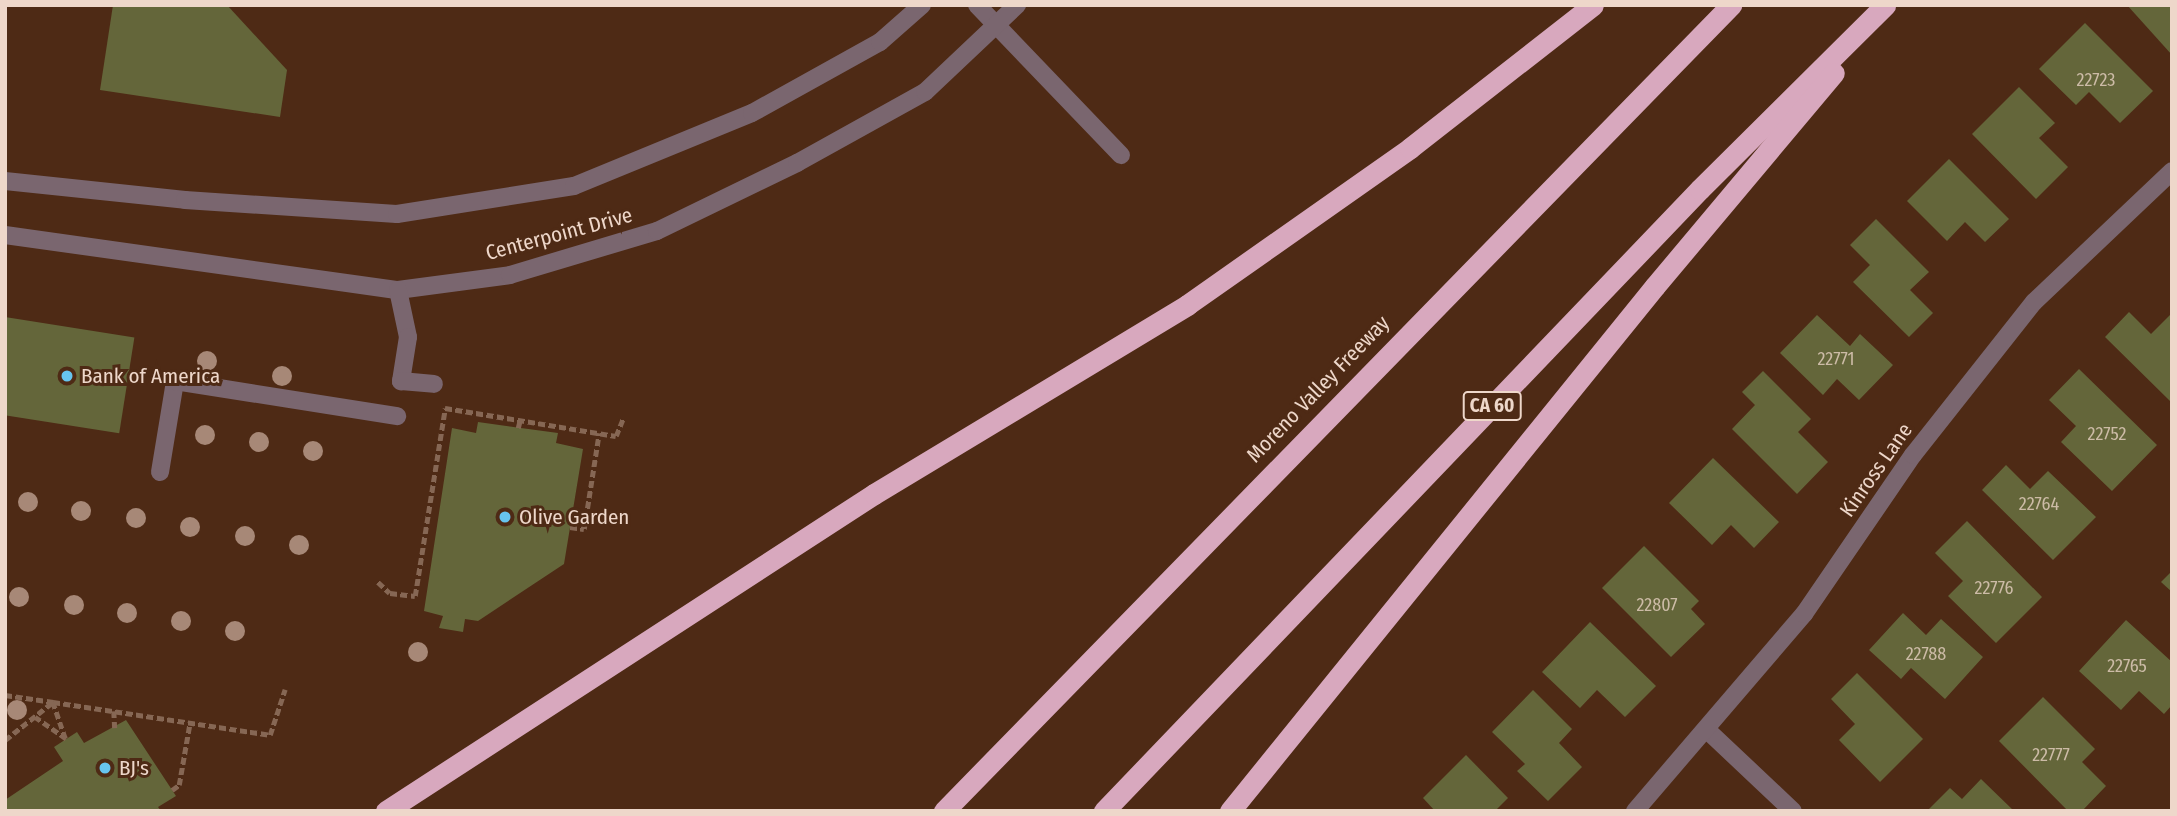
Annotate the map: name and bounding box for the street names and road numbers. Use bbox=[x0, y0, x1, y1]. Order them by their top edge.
street label: Centerpoint Drive bbox=[483, 202, 635, 266]
street label: Moreno Valley Freeway bbox=[1241, 310, 1395, 468]
road number: CA 60 bbox=[1462, 390, 1522, 422]
street label: Kinross Lane bbox=[1834, 418, 1918, 522]

